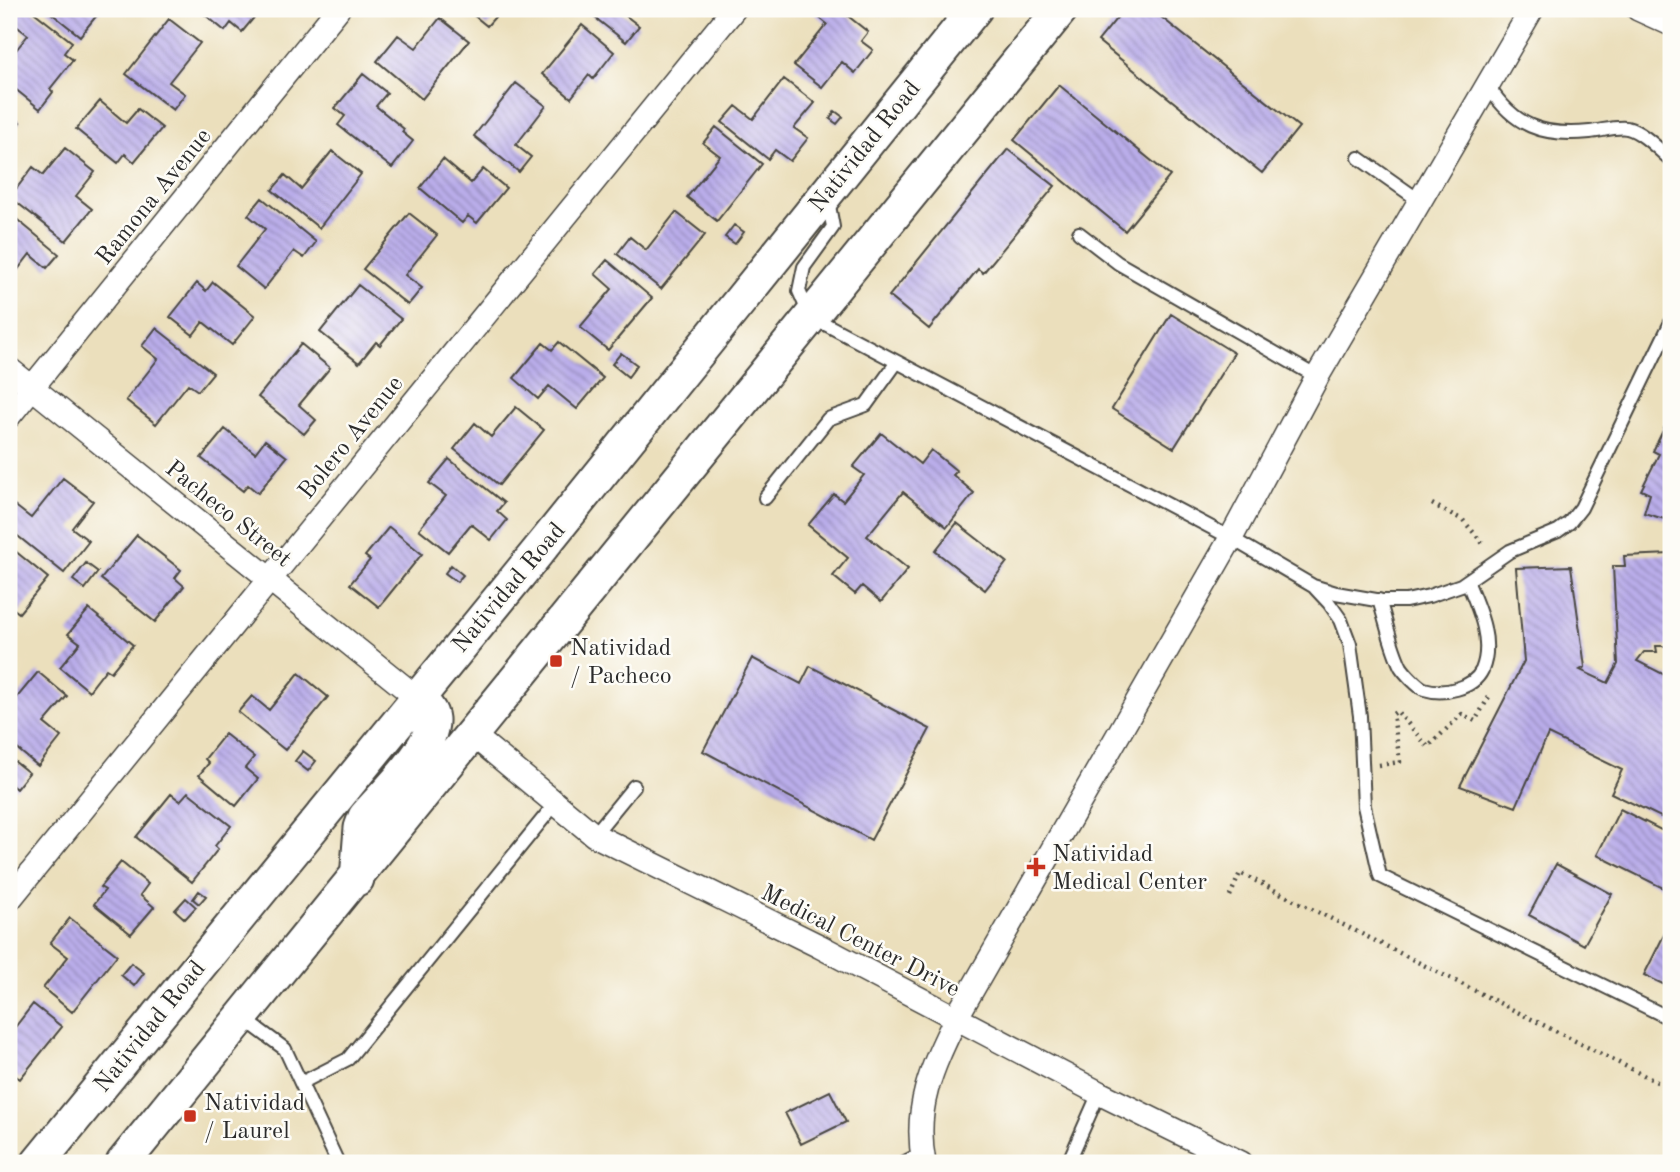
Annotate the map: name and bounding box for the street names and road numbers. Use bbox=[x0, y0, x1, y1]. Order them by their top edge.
street label: Natividad Road bbox=[805, 77, 926, 218]
street label: Ramona Avenue bbox=[92, 125, 217, 270]
street label: Bolero Avenue bbox=[295, 372, 408, 504]
street label: Pacheco Street bbox=[160, 457, 295, 572]
street label: Natividad Road bbox=[448, 519, 571, 658]
street label: Medical Center Drive bbox=[757, 881, 963, 1002]
street label: Natividad Road bbox=[90, 957, 211, 1098]

